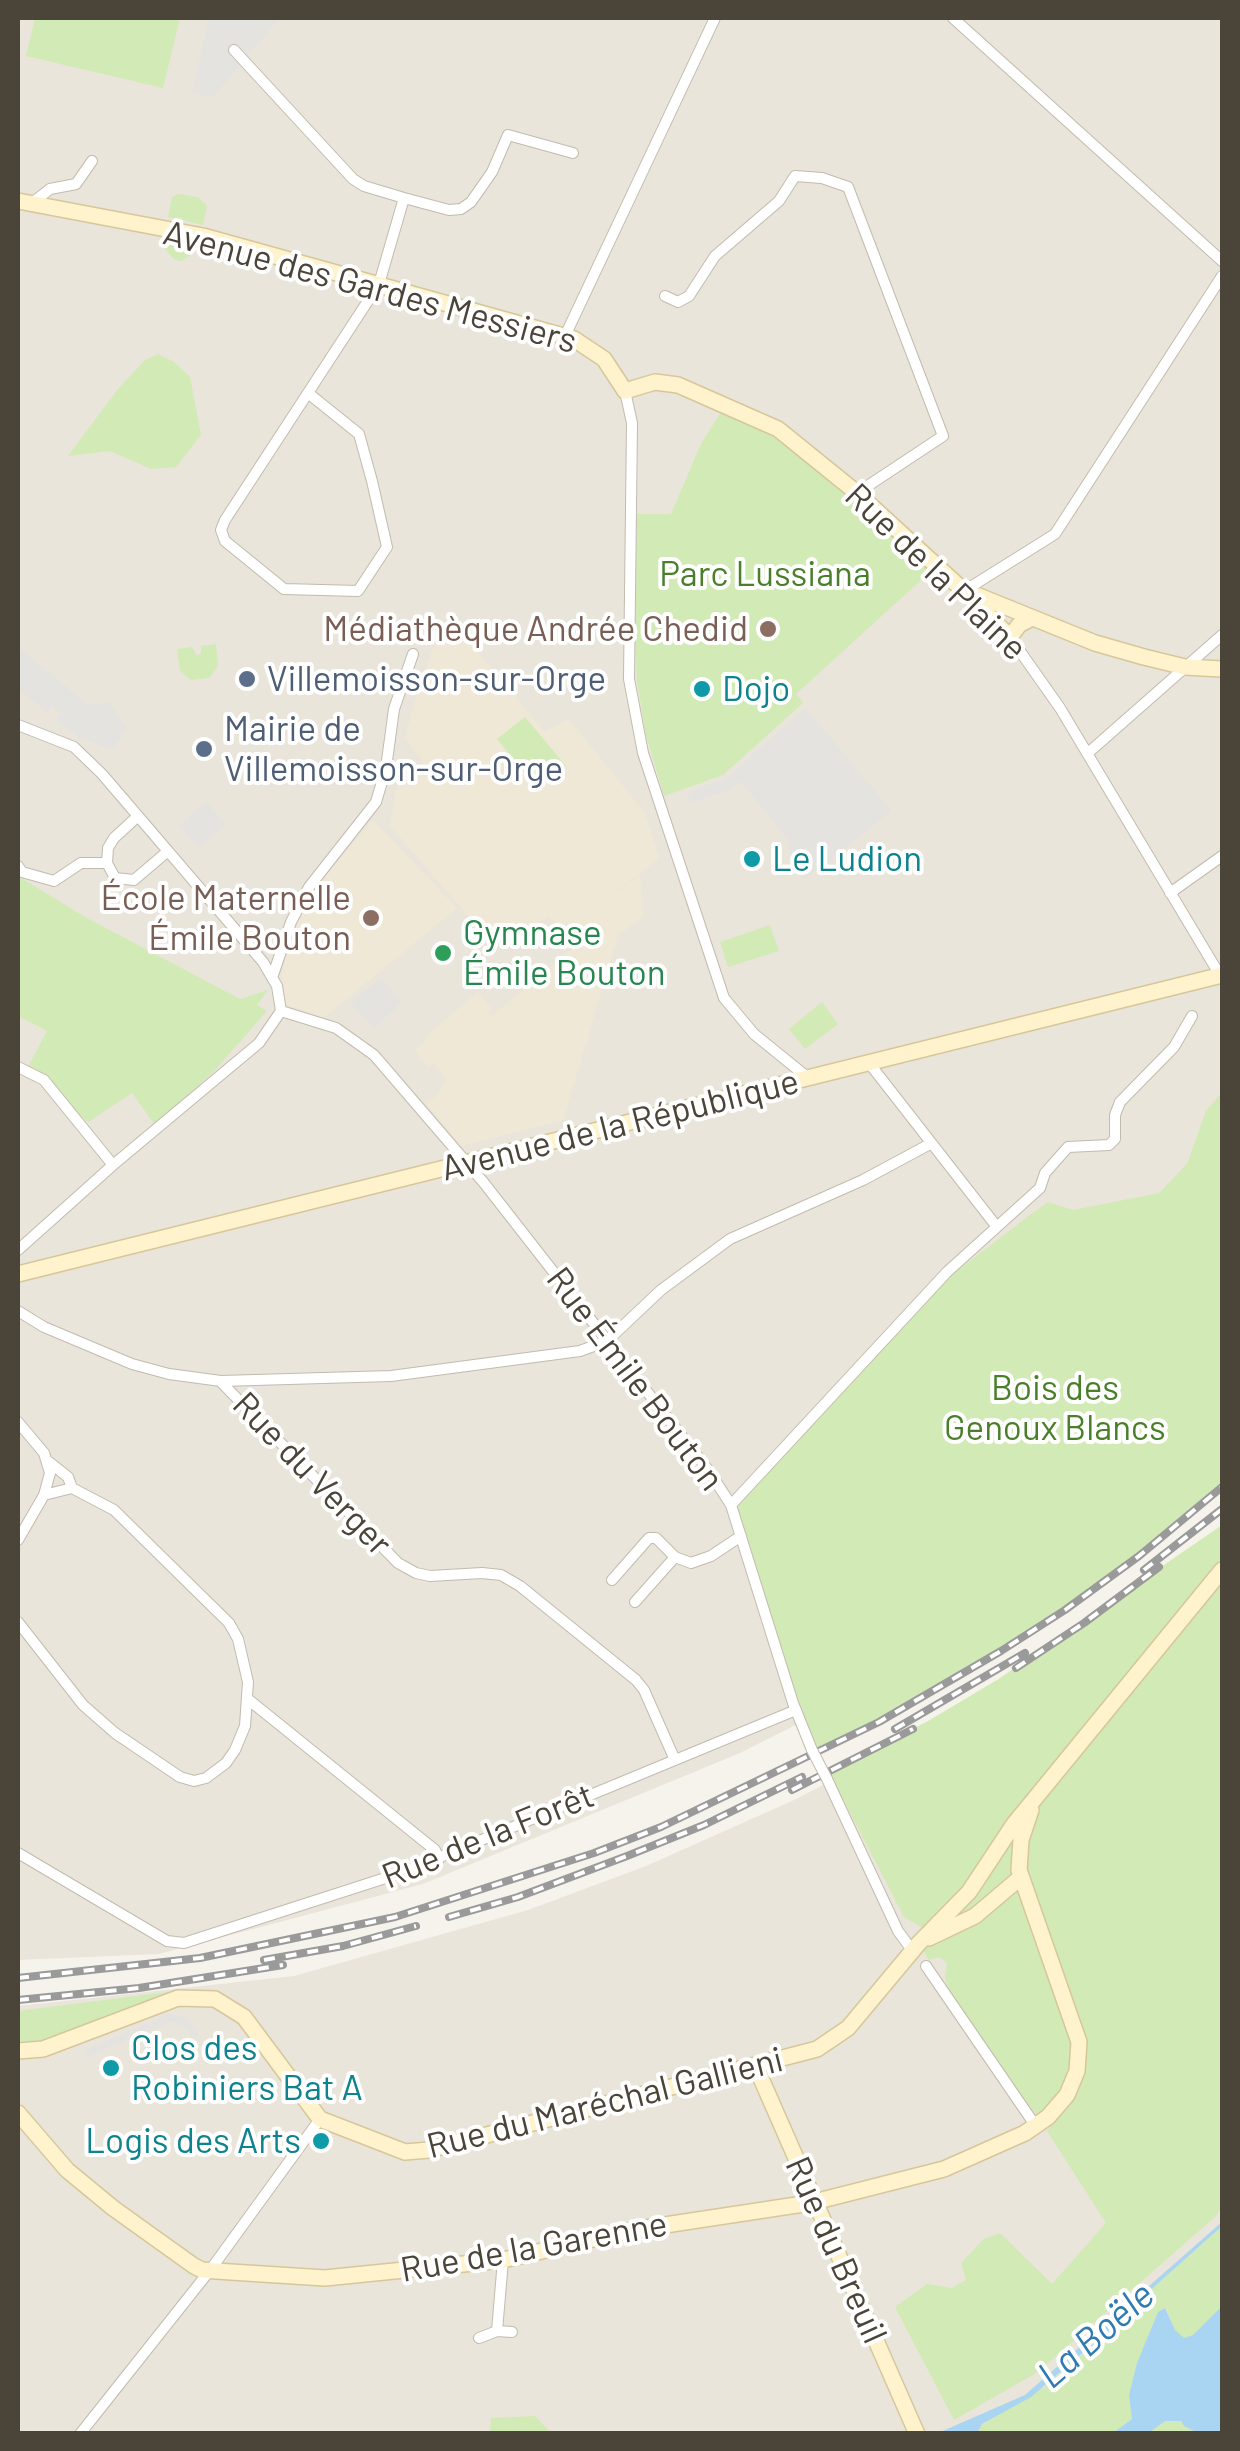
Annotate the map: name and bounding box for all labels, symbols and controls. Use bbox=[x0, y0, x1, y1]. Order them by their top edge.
street label: Avenue des Gardes Messiers bbox=[159, 212, 581, 362]
street label: Rue de la Plaine bbox=[836, 475, 1036, 669]
park label: Parc Lussiana bbox=[659, 553, 871, 595]
place label: Médiathèque Andrée Chedid bbox=[323, 608, 748, 650]
marker: Médiathèque Andrée Chedid bbox=[757, 618, 779, 640]
place label: Villemoisson-sur-Orge bbox=[267, 658, 606, 700]
marker: Villemoisson-sur-Orge bbox=[236, 668, 258, 690]
place label: Dojo bbox=[722, 668, 790, 710]
marker: Dojo bbox=[691, 678, 713, 700]
place label: Mairie de Villemoisson-sur-Orge bbox=[224, 708, 563, 790]
marker: Mairie de Villemoisson-sur-Orge bbox=[193, 738, 215, 760]
place label: Le Ludion bbox=[772, 838, 922, 880]
marker: Le Ludion bbox=[741, 848, 763, 870]
place label: École Maternelle Émile Bouton bbox=[101, 877, 351, 959]
marker: École Maternelle Émile Bouton bbox=[360, 907, 382, 929]
place label: Gymnase Émile Bouton bbox=[463, 912, 666, 994]
marker: Gymnase Émile Bouton bbox=[432, 942, 454, 964]
street label: Avenue de la République bbox=[437, 1060, 803, 1190]
street label: Rue Émile Bouton bbox=[537, 1259, 733, 1499]
park label: Bois des Genoux Blancs bbox=[944, 1367, 1166, 1449]
street label: Rue du Verger bbox=[224, 1384, 400, 1564]
street label: Rue de la Forêt bbox=[376, 1774, 600, 1898]
place label: Clos des Robiniers Bat A bbox=[131, 2027, 363, 2109]
street label: Rue du Maréchal Gallieni bbox=[423, 2038, 787, 2168]
marker: Clos des Robiniers Bat A bbox=[100, 2057, 122, 2079]
place label: Logis des Arts bbox=[85, 2120, 301, 2162]
marker: Logis des Arts bbox=[310, 2130, 332, 2152]
street label: Rue du Breuil bbox=[776, 2150, 896, 2350]
street label: Rue de la Garenne bbox=[397, 2203, 671, 2291]
water label: La Boële bbox=[1028, 2272, 1164, 2398]

